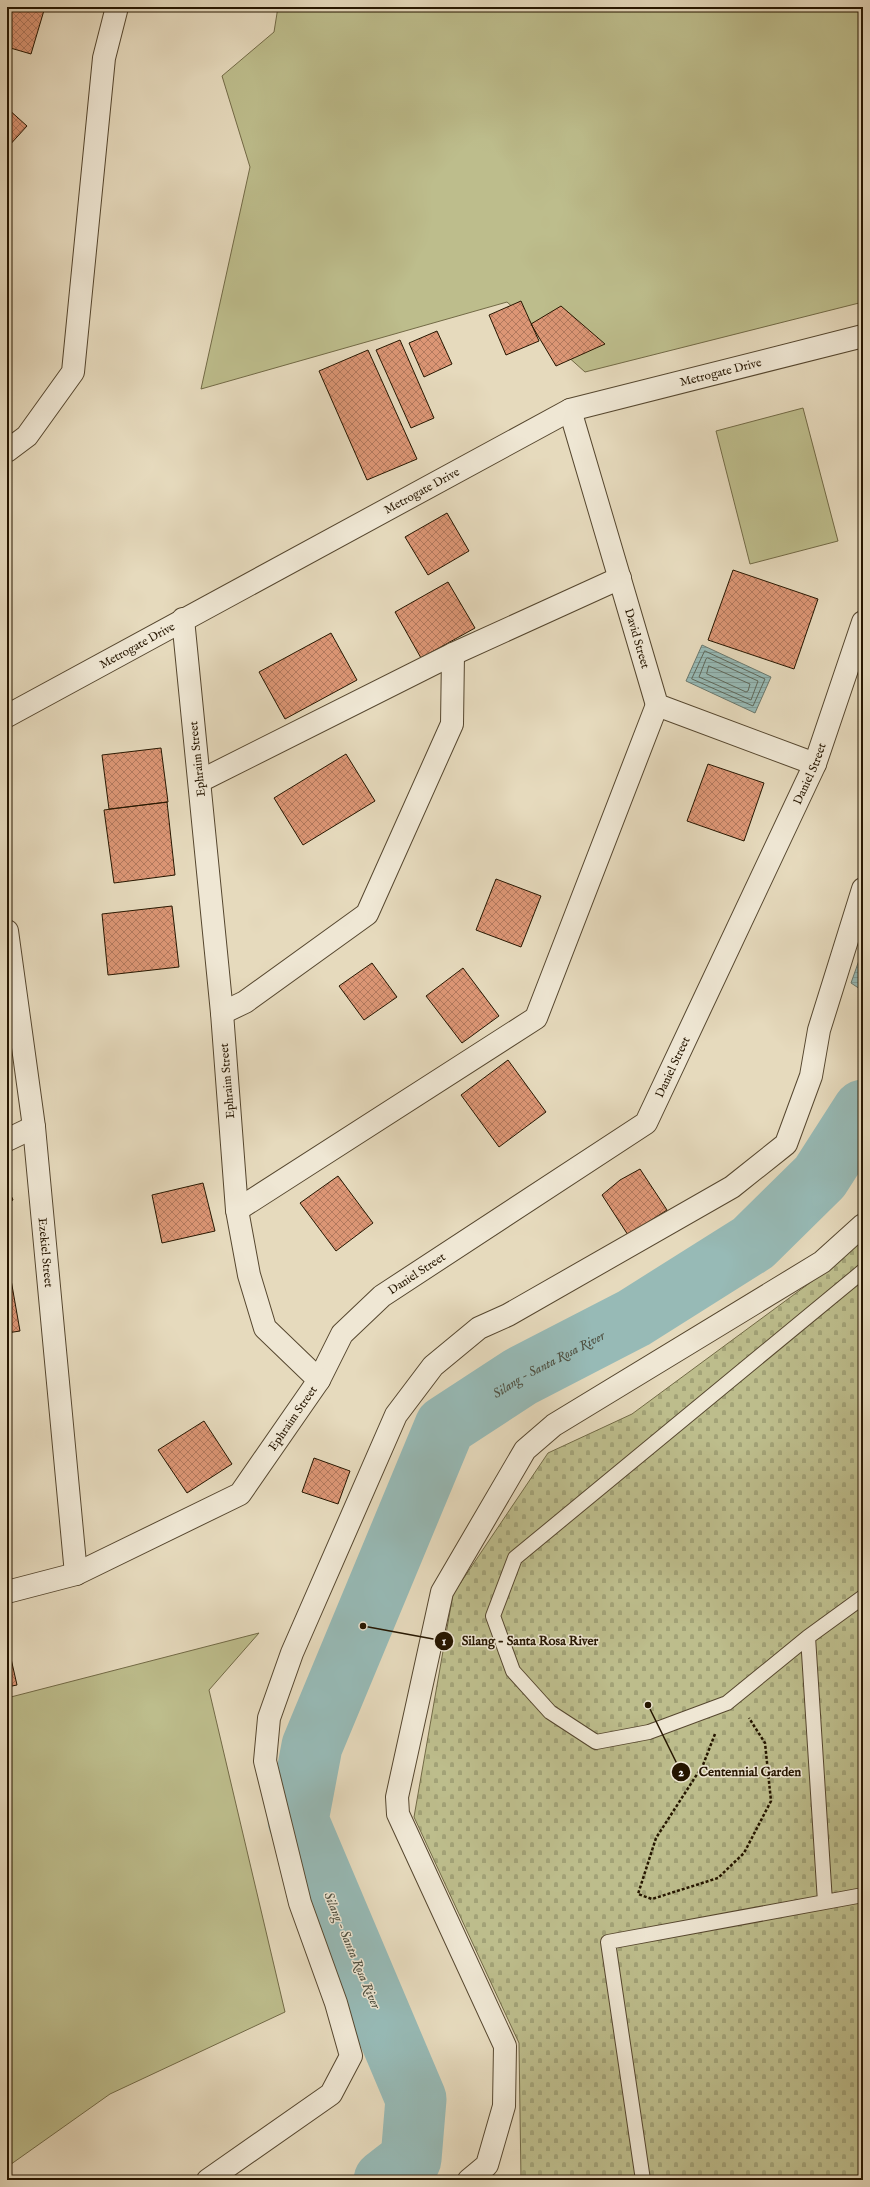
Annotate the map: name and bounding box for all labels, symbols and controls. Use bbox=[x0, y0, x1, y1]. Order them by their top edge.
street label: Metrogate Drive bbox=[678, 355, 763, 390]
street label: Metrogate Drive bbox=[382, 464, 463, 518]
street label: David Street bbox=[621, 607, 653, 670]
street label: Metrogate Drive bbox=[97, 619, 178, 672]
street label: Ephraim Street bbox=[186, 720, 210, 797]
street label: Daniel Street bbox=[790, 741, 830, 807]
street label: Daniel Street bbox=[652, 1034, 694, 1100]
street label: Ephraim Street bbox=[217, 1043, 239, 1119]
street label: Ezekiel Street bbox=[35, 1217, 56, 1288]
street label: Daniel Street bbox=[385, 1249, 448, 1298]
water label: Silang - Santa Rosa River bbox=[490, 1327, 609, 1403]
street label: Ephraim Street bbox=[265, 1383, 321, 1454]
callout: Silang - Santa Rosa River bbox=[434, 1628, 607, 1653]
text: Silang - Santa Rosa River bbox=[462, 1633, 599, 1650]
text: 1 bbox=[442, 1634, 447, 1649]
callout: Centennial Garden bbox=[671, 1759, 810, 1784]
text: Centennial Garden bbox=[699, 1764, 801, 1781]
text: 2 bbox=[678, 1765, 684, 1780]
water label: Silang - Santa Rosa River bbox=[318, 1890, 384, 2012]

